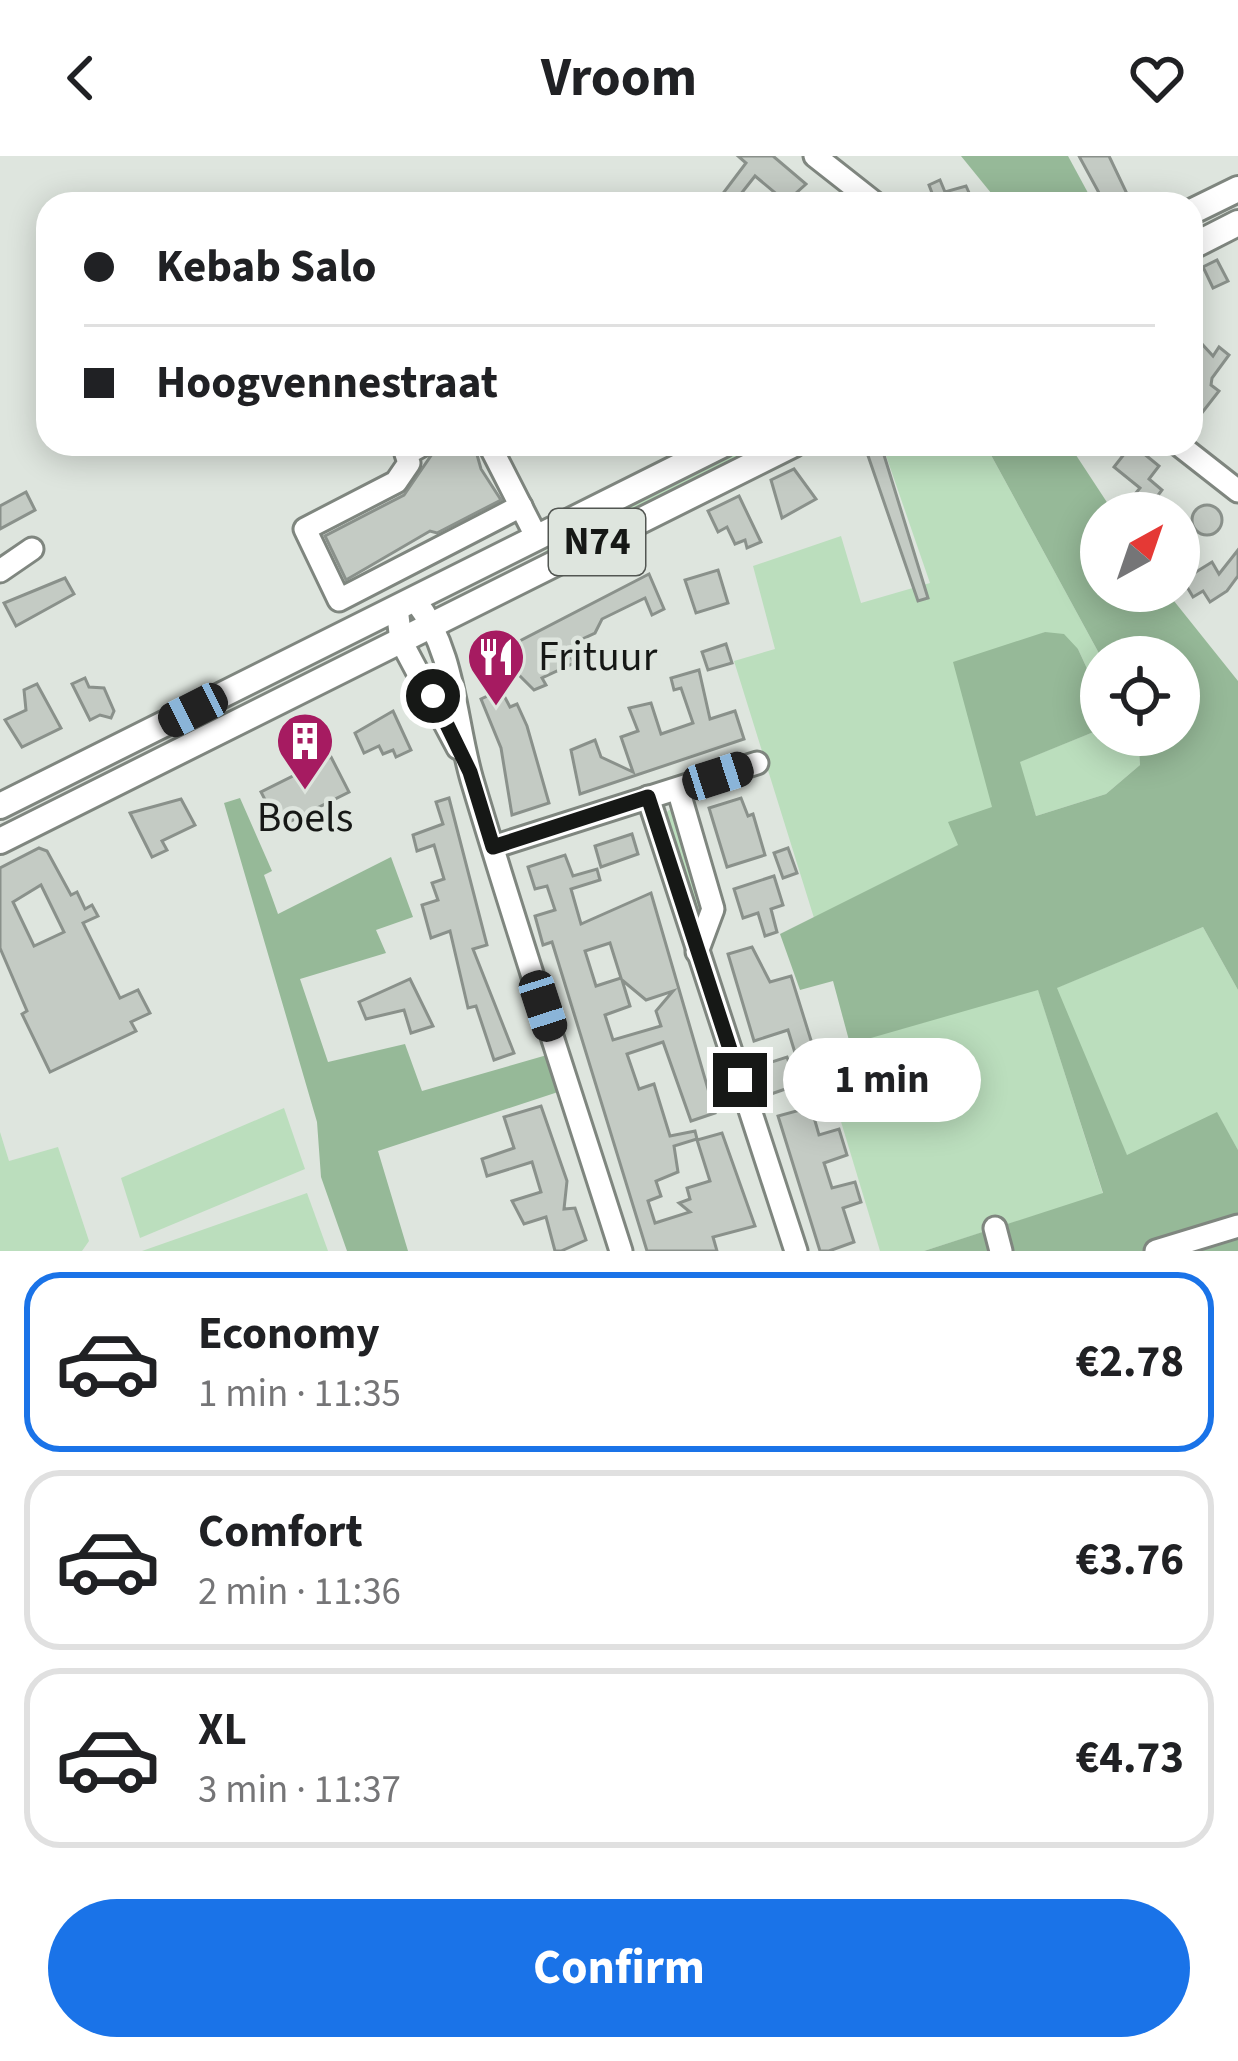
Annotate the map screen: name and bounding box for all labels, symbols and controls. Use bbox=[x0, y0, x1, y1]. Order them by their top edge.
text: Vroom bbox=[541, 40, 697, 117]
icon: back bbox=[48, 45, 114, 111]
icon: heart bbox=[1124, 45, 1190, 111]
text: Kebab Salo bbox=[156, 235, 377, 299]
text: Hoogvennestraat bbox=[156, 351, 498, 415]
north arrow bbox=[1080, 492, 1200, 612]
map controls bbox=[1080, 492, 1200, 756]
road number: N74 bbox=[549, 509, 645, 575]
restaurant icon: Frituur bbox=[465, 626, 527, 708]
place label: Frituur bbox=[538, 627, 658, 687]
button: locate bbox=[1080, 636, 1200, 756]
route start bbox=[406, 669, 460, 723]
car bbox=[153, 678, 233, 742]
building icon: Boels bbox=[274, 710, 336, 792]
car bbox=[678, 748, 758, 804]
place label: Boels bbox=[257, 788, 353, 848]
car bbox=[515, 966, 571, 1046]
callout: 1 min bbox=[782, 1038, 980, 1122]
text: 1 min bbox=[835, 1052, 929, 1108]
route end bbox=[713, 1053, 767, 1107]
text: Economy bbox=[198, 1302, 380, 1366]
icon: car bbox=[54, 1308, 162, 1416]
text: €2.78 bbox=[1075, 1330, 1184, 1394]
text: 1 min · 11:35 bbox=[198, 1366, 401, 1422]
text: Comfort bbox=[198, 1500, 363, 1564]
icon: car bbox=[54, 1506, 162, 1614]
text: €3.76 bbox=[1075, 1528, 1184, 1592]
text: 2 min · 11:36 bbox=[198, 1564, 401, 1620]
text: XL bbox=[198, 1698, 247, 1762]
icon: car bbox=[54, 1704, 162, 1812]
text: €4.73 bbox=[1075, 1726, 1184, 1790]
text: 3 min · 11:37 bbox=[198, 1762, 401, 1818]
button: Confirm bbox=[48, 1899, 1190, 2037]

